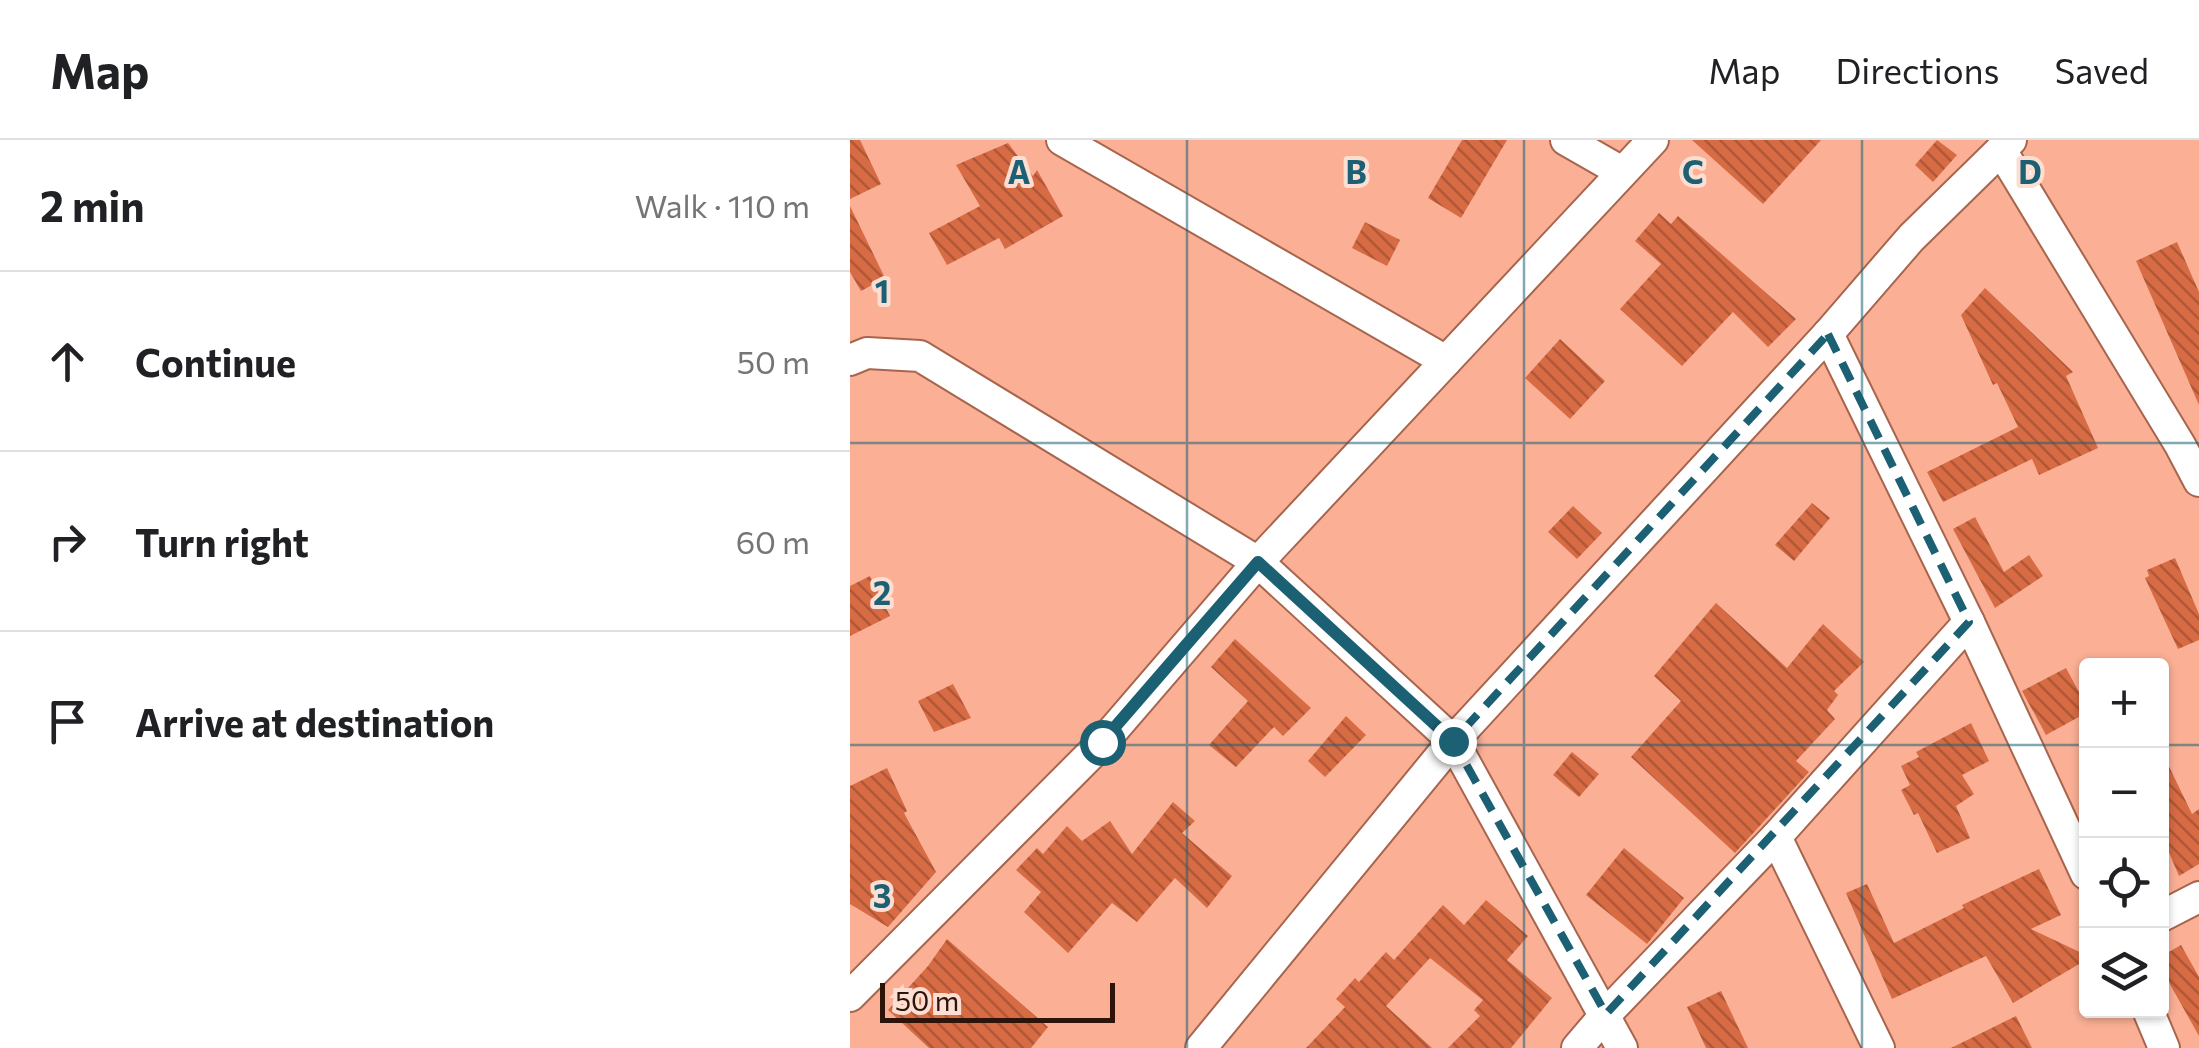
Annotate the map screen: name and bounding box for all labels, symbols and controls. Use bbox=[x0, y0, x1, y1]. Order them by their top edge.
text: Map bbox=[50, 40, 149, 99]
text: Map bbox=[1708, 48, 1780, 91]
text: Directions bbox=[1835, 48, 2000, 91]
text: Saved bbox=[2055, 48, 2149, 91]
text: A bbox=[1008, 151, 1031, 191]
text: B bbox=[1345, 151, 1367, 191]
text: C bbox=[1682, 151, 1704, 191]
text: D bbox=[2018, 151, 2042, 191]
text: 2 min bbox=[40, 179, 145, 231]
text: Walk · 110 m bbox=[635, 185, 810, 225]
text: 1 bbox=[875, 270, 889, 310]
icon: ahead bbox=[40, 334, 95, 389]
text: Continue bbox=[135, 338, 296, 385]
text: 50 m bbox=[737, 341, 810, 381]
icon: right bbox=[40, 514, 95, 569]
text: Turn right bbox=[135, 518, 309, 565]
text: 60 m bbox=[736, 521, 810, 561]
text: 2 bbox=[873, 572, 891, 612]
map controls bbox=[2079, 658, 2169, 1018]
button: + bbox=[2079, 658, 2169, 748]
icon: arrive bbox=[40, 694, 95, 749]
text: Arrive at destination bbox=[135, 698, 494, 745]
route end bbox=[1431, 719, 1477, 765]
route start bbox=[1080, 720, 1126, 766]
button: − bbox=[2079, 748, 2169, 838]
button: locate bbox=[2079, 838, 2169, 928]
text: 3 bbox=[873, 875, 891, 915]
button: layers bbox=[2079, 928, 2169, 1018]
scale bar bbox=[880, 978, 1115, 1022]
text: 50 m bbox=[895, 983, 959, 1017]

